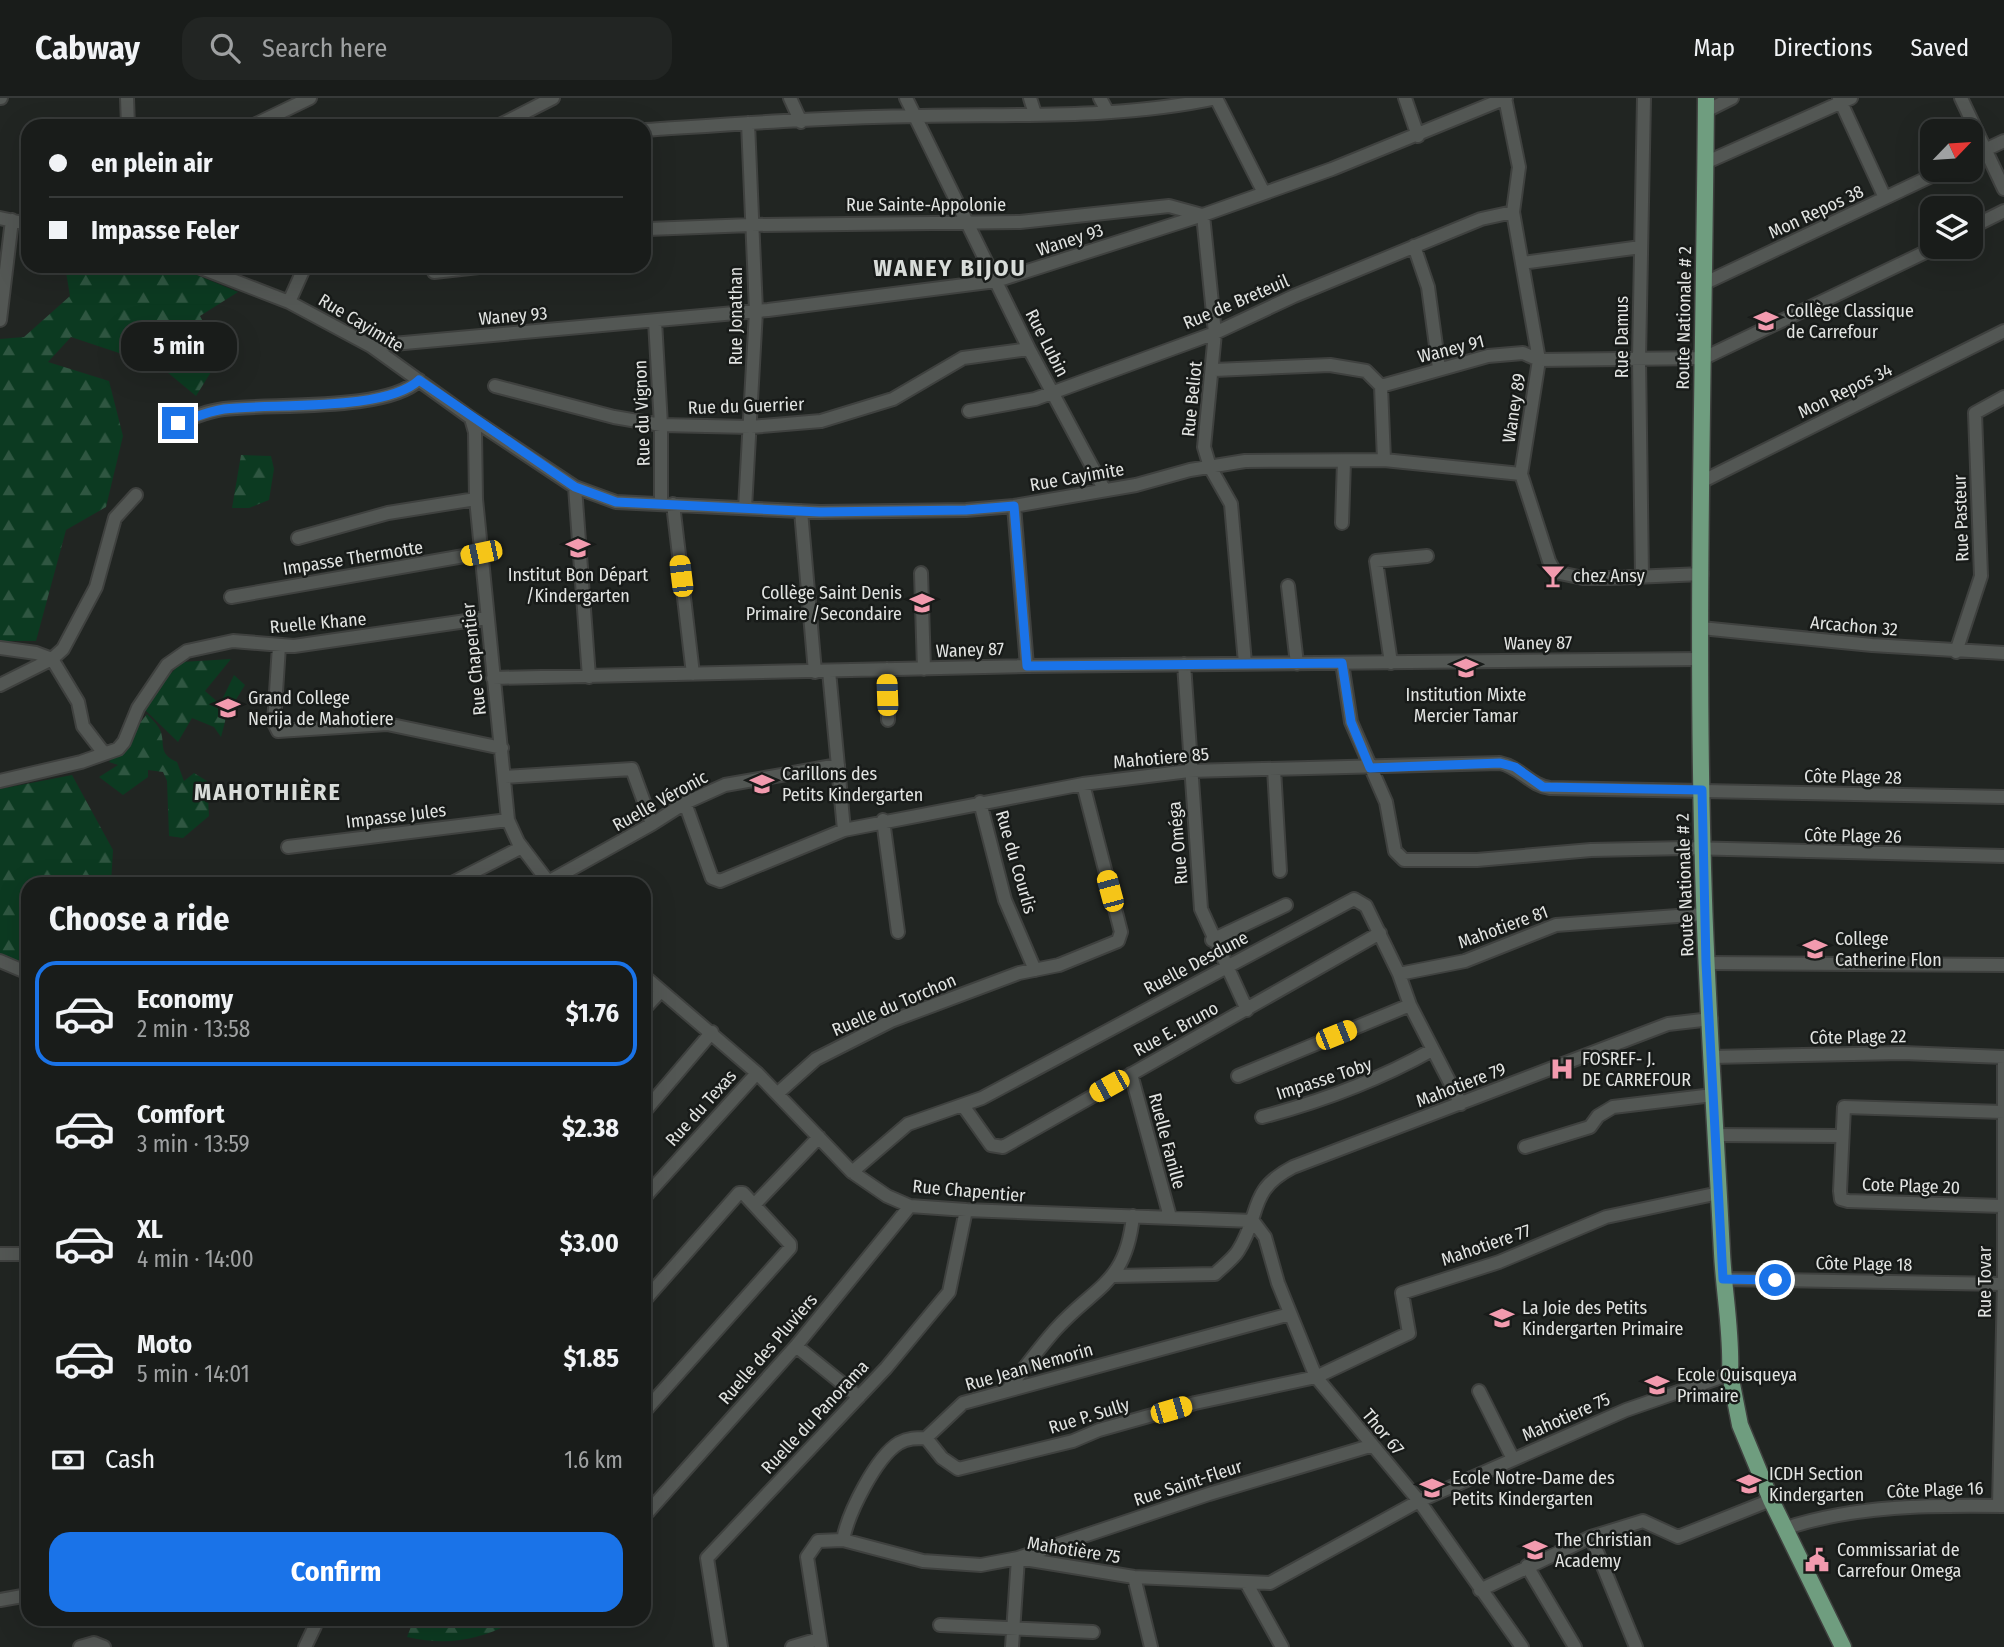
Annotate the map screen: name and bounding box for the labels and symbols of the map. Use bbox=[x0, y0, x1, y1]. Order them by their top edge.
north arrow bbox=[1920, 119, 1983, 182]
street label: Mon Repos 38 bbox=[1765, 180, 1867, 244]
street label: Rue Sainte-Appolonie bbox=[846, 194, 1006, 216]
street label: Waney 93 bbox=[1034, 219, 1106, 261]
street label: Route Nationale # 2 bbox=[1672, 246, 1696, 390]
district label: WANEY BIJOU bbox=[873, 254, 1027, 282]
street label: Rue Jonathan bbox=[725, 267, 747, 365]
street label: Rue de Breteuil bbox=[1180, 270, 1292, 334]
street label: Rue Cayimite bbox=[314, 289, 408, 357]
street label: Rue Damus bbox=[1611, 295, 1633, 378]
place label: Collège Classique de Carrefour bbox=[1786, 300, 1914, 343]
street label: Waney 93 bbox=[478, 302, 548, 330]
street label: Rue Lubin bbox=[1021, 305, 1073, 381]
school or university icon: Collège Classique de Carrefour bbox=[1752, 307, 1780, 335]
callout: 5 min bbox=[120, 322, 236, 370]
street label: Waney 91 bbox=[1415, 330, 1487, 368]
street label: Mon Repos 34 bbox=[1794, 359, 1896, 423]
street label: Rue du Vignon bbox=[629, 360, 655, 466]
street label: Rue Beliot bbox=[1177, 360, 1207, 438]
street label: Waney 89 bbox=[1498, 372, 1530, 444]
street label: Rue du Guerrier bbox=[687, 393, 805, 419]
route end bbox=[162, 407, 194, 439]
street label: Rue Cayimite bbox=[1028, 458, 1126, 496]
street label: Rue Pasteur bbox=[1948, 473, 1974, 562]
school or university icon: Institut Bon Départ /Kindergarten bbox=[564, 534, 592, 562]
street label: Impasse Thermotte bbox=[281, 536, 425, 580]
car bbox=[459, 538, 504, 568]
car bbox=[669, 554, 694, 598]
bar icon: chez Ansy bbox=[1539, 562, 1567, 590]
place label: Institut Bon Départ /Kindergarten bbox=[508, 564, 648, 607]
place label: chez Ansy bbox=[1573, 565, 1645, 587]
place label: Collège Saint Denis Primaire /Secondaire bbox=[746, 582, 902, 625]
school or university icon: Collège Saint Denis Primaire /Secondaire bbox=[908, 589, 936, 617]
street label: Rue Chapentier bbox=[457, 601, 491, 716]
street label: Ruelle Khane bbox=[269, 608, 367, 638]
street label: Arcachon 32 bbox=[1809, 611, 1899, 641]
street label: Waney 87 bbox=[1504, 631, 1572, 655]
street label: Waney 87 bbox=[935, 638, 1005, 662]
school or university icon: Institution Mixte Mercier Tamar bbox=[1452, 654, 1480, 682]
car bbox=[876, 674, 899, 716]
place label: Institution Mixte Mercier Tamar bbox=[1406, 684, 1527, 727]
place label: Grand College Nerija de Mahotiere bbox=[248, 687, 394, 730]
school or university icon: Grand College Nerija de Mahotiere bbox=[214, 694, 242, 722]
street label: Mahotiere 85 bbox=[1112, 743, 1210, 773]
place label: Carillons des Petits Kindergarten bbox=[782, 763, 923, 806]
street label: Côte Plage 28 bbox=[1804, 765, 1902, 789]
street label: Ruelle Véronic bbox=[609, 766, 712, 836]
school or university icon: Carillons des Petits Kindergarten bbox=[748, 770, 776, 798]
district label: MAHOTHIÈRE bbox=[194, 777, 342, 806]
street label: Impasse Jules bbox=[345, 799, 448, 833]
street label: Rue Oméga bbox=[1163, 800, 1193, 885]
street label: Rue du Courlis bbox=[991, 808, 1041, 917]
street label: Route Nationale # 2 bbox=[1672, 813, 1698, 957]
street label: Côte Plage 26 bbox=[1804, 824, 1902, 848]
car bbox=[1095, 868, 1126, 914]
street label: Mahotiere 81 bbox=[1455, 901, 1551, 953]
street label: Ruelle Desdune bbox=[1140, 926, 1252, 1000]
place label: College Catherine Flon bbox=[1835, 928, 1942, 971]
school or university icon: College Catherine Flon bbox=[1801, 935, 1829, 963]
street label: Ruelle du Torchon bbox=[829, 969, 959, 1041]
street label: Rue E. Bruno bbox=[1130, 997, 1222, 1061]
car bbox=[1313, 1017, 1360, 1053]
street label: Côte Plage 22 bbox=[1809, 1025, 1907, 1049]
place label: FOSREF- J. DE CARREFOUR bbox=[1582, 1048, 1691, 1091]
street label: Impasse Toby bbox=[1273, 1053, 1375, 1105]
hospital icon: FOSREF- J. DE CARREFOUR bbox=[1548, 1055, 1576, 1083]
street label: Mahotiere 79 bbox=[1413, 1058, 1509, 1112]
street label: Rue du Texas bbox=[661, 1065, 741, 1151]
car bbox=[1086, 1067, 1133, 1105]
street label: Ruelle Fanille bbox=[1144, 1091, 1190, 1192]
street label: Cote Plage 20 bbox=[1862, 1173, 1960, 1199]
street label: Rue Chapentier bbox=[912, 1175, 1027, 1207]
street label: Mahotiere 77 bbox=[1438, 1219, 1534, 1271]
street label: Rue Tovar bbox=[1974, 1245, 1996, 1318]
street label: Côte Plage 18 bbox=[1815, 1252, 1913, 1276]
route start bbox=[1759, 1264, 1791, 1296]
street label: Ruelle des Pluviers bbox=[714, 1289, 822, 1409]
place label: La Joie des Petits Kindergarten Primaire bbox=[1522, 1297, 1683, 1340]
school or university icon: La Joie des Petits Kindergarten Primaire bbox=[1488, 1304, 1516, 1332]
street label: Rue Jean Nemorin bbox=[963, 1338, 1095, 1396]
street label: Ruelle du Panorama bbox=[757, 1355, 873, 1478]
place label: Ecole Quisqueya Primaire bbox=[1677, 1364, 1797, 1407]
school or university icon: Ecole Quisqueya Primaire bbox=[1643, 1371, 1671, 1399]
street label: Mahotiere 75 bbox=[1519, 1388, 1613, 1446]
street label: Rue P. Sully bbox=[1046, 1393, 1132, 1439]
car bbox=[1148, 1394, 1195, 1426]
street label: Thor 67 bbox=[1357, 1404, 1409, 1460]
street label: Rue Saint-Fleur bbox=[1131, 1455, 1246, 1511]
place label: ICDH Section Kindergarten bbox=[1769, 1463, 1864, 1506]
place label: Ecole Notre-Dame des Petits Kindergarten bbox=[1452, 1467, 1615, 1510]
school or university icon: ICDH Section Kindergarten bbox=[1735, 1470, 1763, 1498]
school or university icon: Ecole Notre-Dame des Petits Kindergarten bbox=[1418, 1474, 1446, 1502]
street label: Côte Plage 16 bbox=[1886, 1477, 1984, 1503]
place label: The Christian Academy bbox=[1555, 1529, 1652, 1572]
street label: Mahotière 75 bbox=[1026, 1532, 1122, 1568]
school or university icon: The Christian Academy bbox=[1521, 1536, 1549, 1564]
place label: Commissariat de Carrefour Omega bbox=[1837, 1539, 1962, 1582]
public building icon: Commissariat de Carrefour Omega bbox=[1803, 1546, 1831, 1574]

